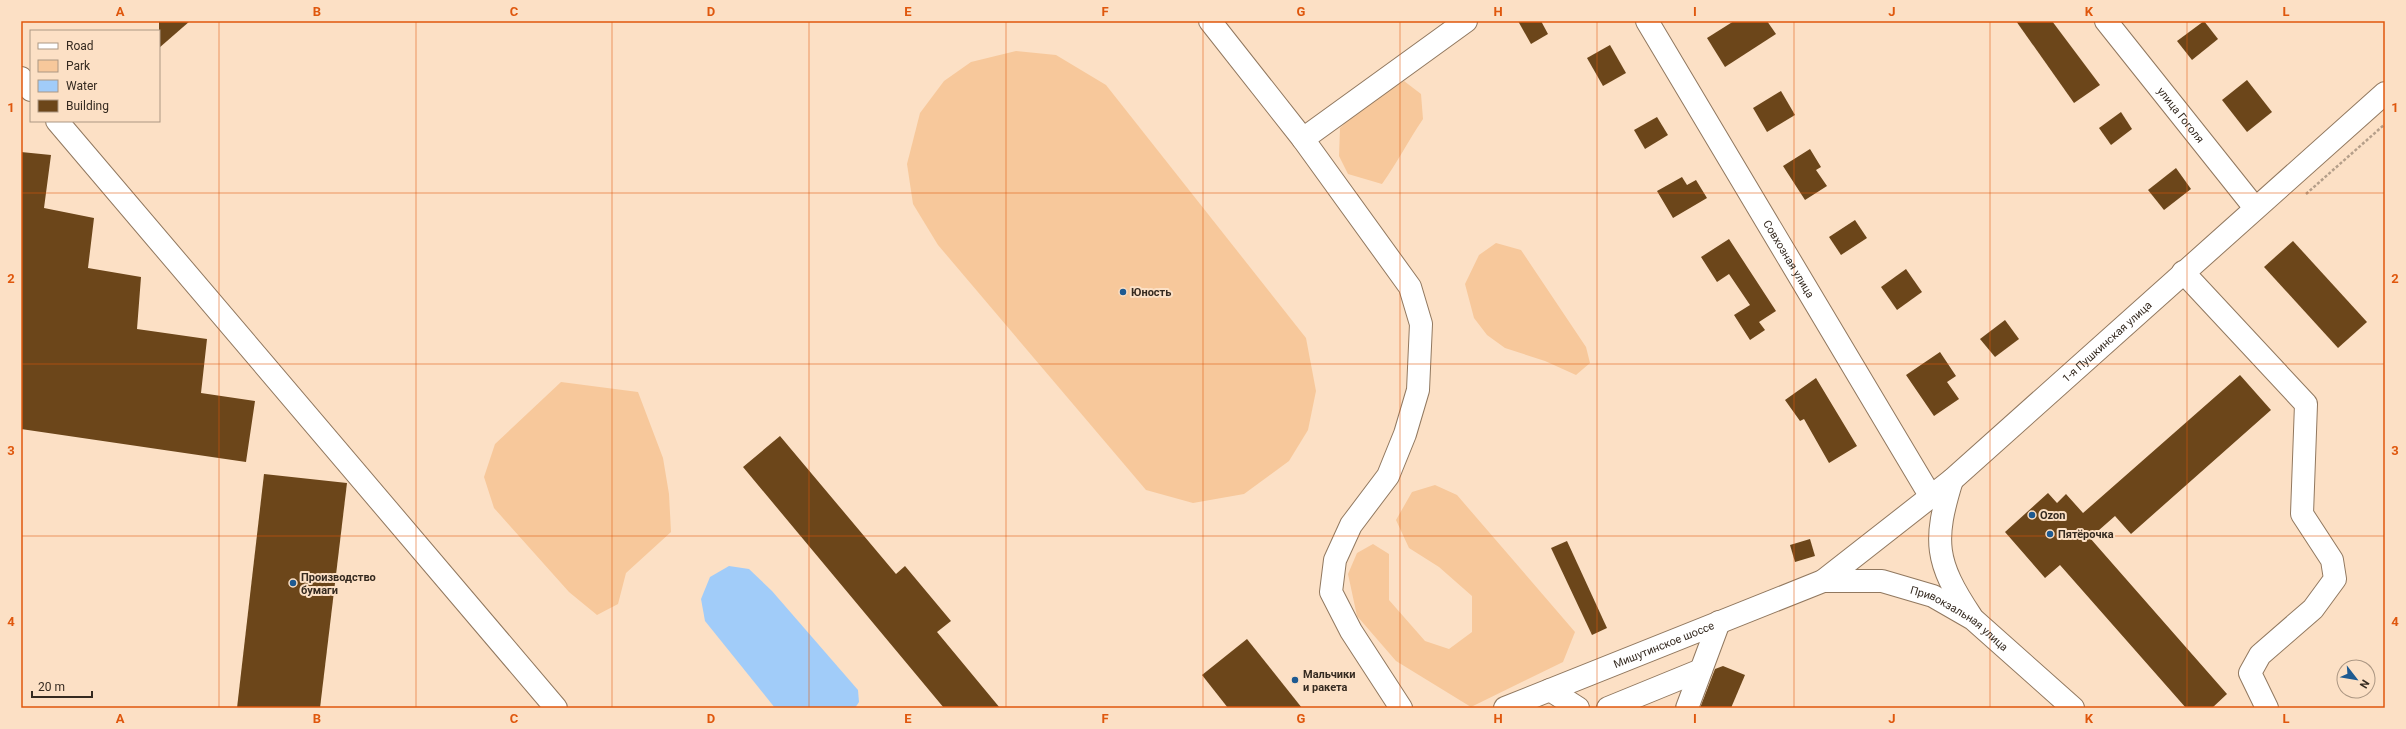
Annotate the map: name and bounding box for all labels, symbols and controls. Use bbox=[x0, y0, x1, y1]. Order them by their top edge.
text: A bbox=[116, 4, 125, 19]
text: B bbox=[313, 4, 321, 19]
text: C bbox=[510, 4, 519, 19]
text: D bbox=[707, 4, 715, 19]
text: E bbox=[904, 4, 912, 19]
text: F bbox=[1101, 4, 1109, 19]
text: G bbox=[1297, 4, 1306, 19]
text: H bbox=[1493, 4, 1503, 19]
text: I bbox=[1693, 4, 1697, 19]
text: J bbox=[1888, 4, 1896, 19]
text: K bbox=[2085, 4, 2094, 19]
text: L bbox=[2282, 4, 2290, 19]
legend bbox=[30, 30, 160, 122]
text: Road bbox=[66, 39, 94, 53]
text: Park bbox=[66, 59, 91, 73]
text: Water bbox=[66, 79, 97, 93]
street label: улица Гоголя bbox=[2155, 84, 2207, 145]
text: Building bbox=[66, 99, 109, 113]
text: 1 bbox=[7, 100, 15, 115]
text: 1 bbox=[2391, 100, 2399, 115]
street label: Совхозная улица bbox=[1761, 218, 1817, 300]
text: 2 bbox=[7, 271, 15, 286]
text: 2 bbox=[2391, 271, 2399, 286]
place label: Юность bbox=[1131, 286, 1171, 299]
marker: Юность bbox=[1118, 287, 1128, 297]
street label: 1-я Пушкинская улица bbox=[2060, 298, 2154, 385]
text: 3 bbox=[7, 443, 15, 458]
text: 3 bbox=[2391, 443, 2399, 458]
place label: Ozon bbox=[2040, 509, 2065, 522]
marker: Ozon bbox=[2027, 510, 2037, 520]
place label: Пятёрочка bbox=[2058, 528, 2114, 541]
marker: Пятёрочка bbox=[2045, 529, 2055, 539]
place label: Производство бумаги bbox=[301, 571, 376, 597]
marker: Производство бумаги bbox=[288, 578, 298, 588]
street label: Привокзальная улица bbox=[1909, 583, 2011, 654]
text: 4 bbox=[7, 614, 15, 629]
text: 4 bbox=[2391, 614, 2399, 629]
street label: Мишутинское шоссе bbox=[1612, 619, 1716, 670]
north arrow bbox=[2336, 659, 2376, 699]
place label: Мальчики и ракета bbox=[1303, 668, 1355, 694]
scale bar bbox=[32, 673, 92, 699]
marker: Мальчики и ракета bbox=[1290, 675, 1300, 685]
text: N bbox=[2356, 677, 2372, 691]
text: 20 m bbox=[38, 680, 65, 694]
text: A bbox=[116, 711, 125, 726]
text: B bbox=[313, 711, 321, 726]
text: C bbox=[510, 711, 519, 726]
text: D bbox=[707, 711, 715, 726]
text: E bbox=[904, 711, 912, 726]
text: F bbox=[1101, 711, 1109, 726]
text: G bbox=[1297, 711, 1306, 726]
text: H bbox=[1493, 711, 1503, 726]
text: I bbox=[1693, 711, 1697, 726]
text: J bbox=[1888, 711, 1896, 726]
text: K bbox=[2085, 711, 2094, 726]
text: L bbox=[2282, 711, 2290, 726]

